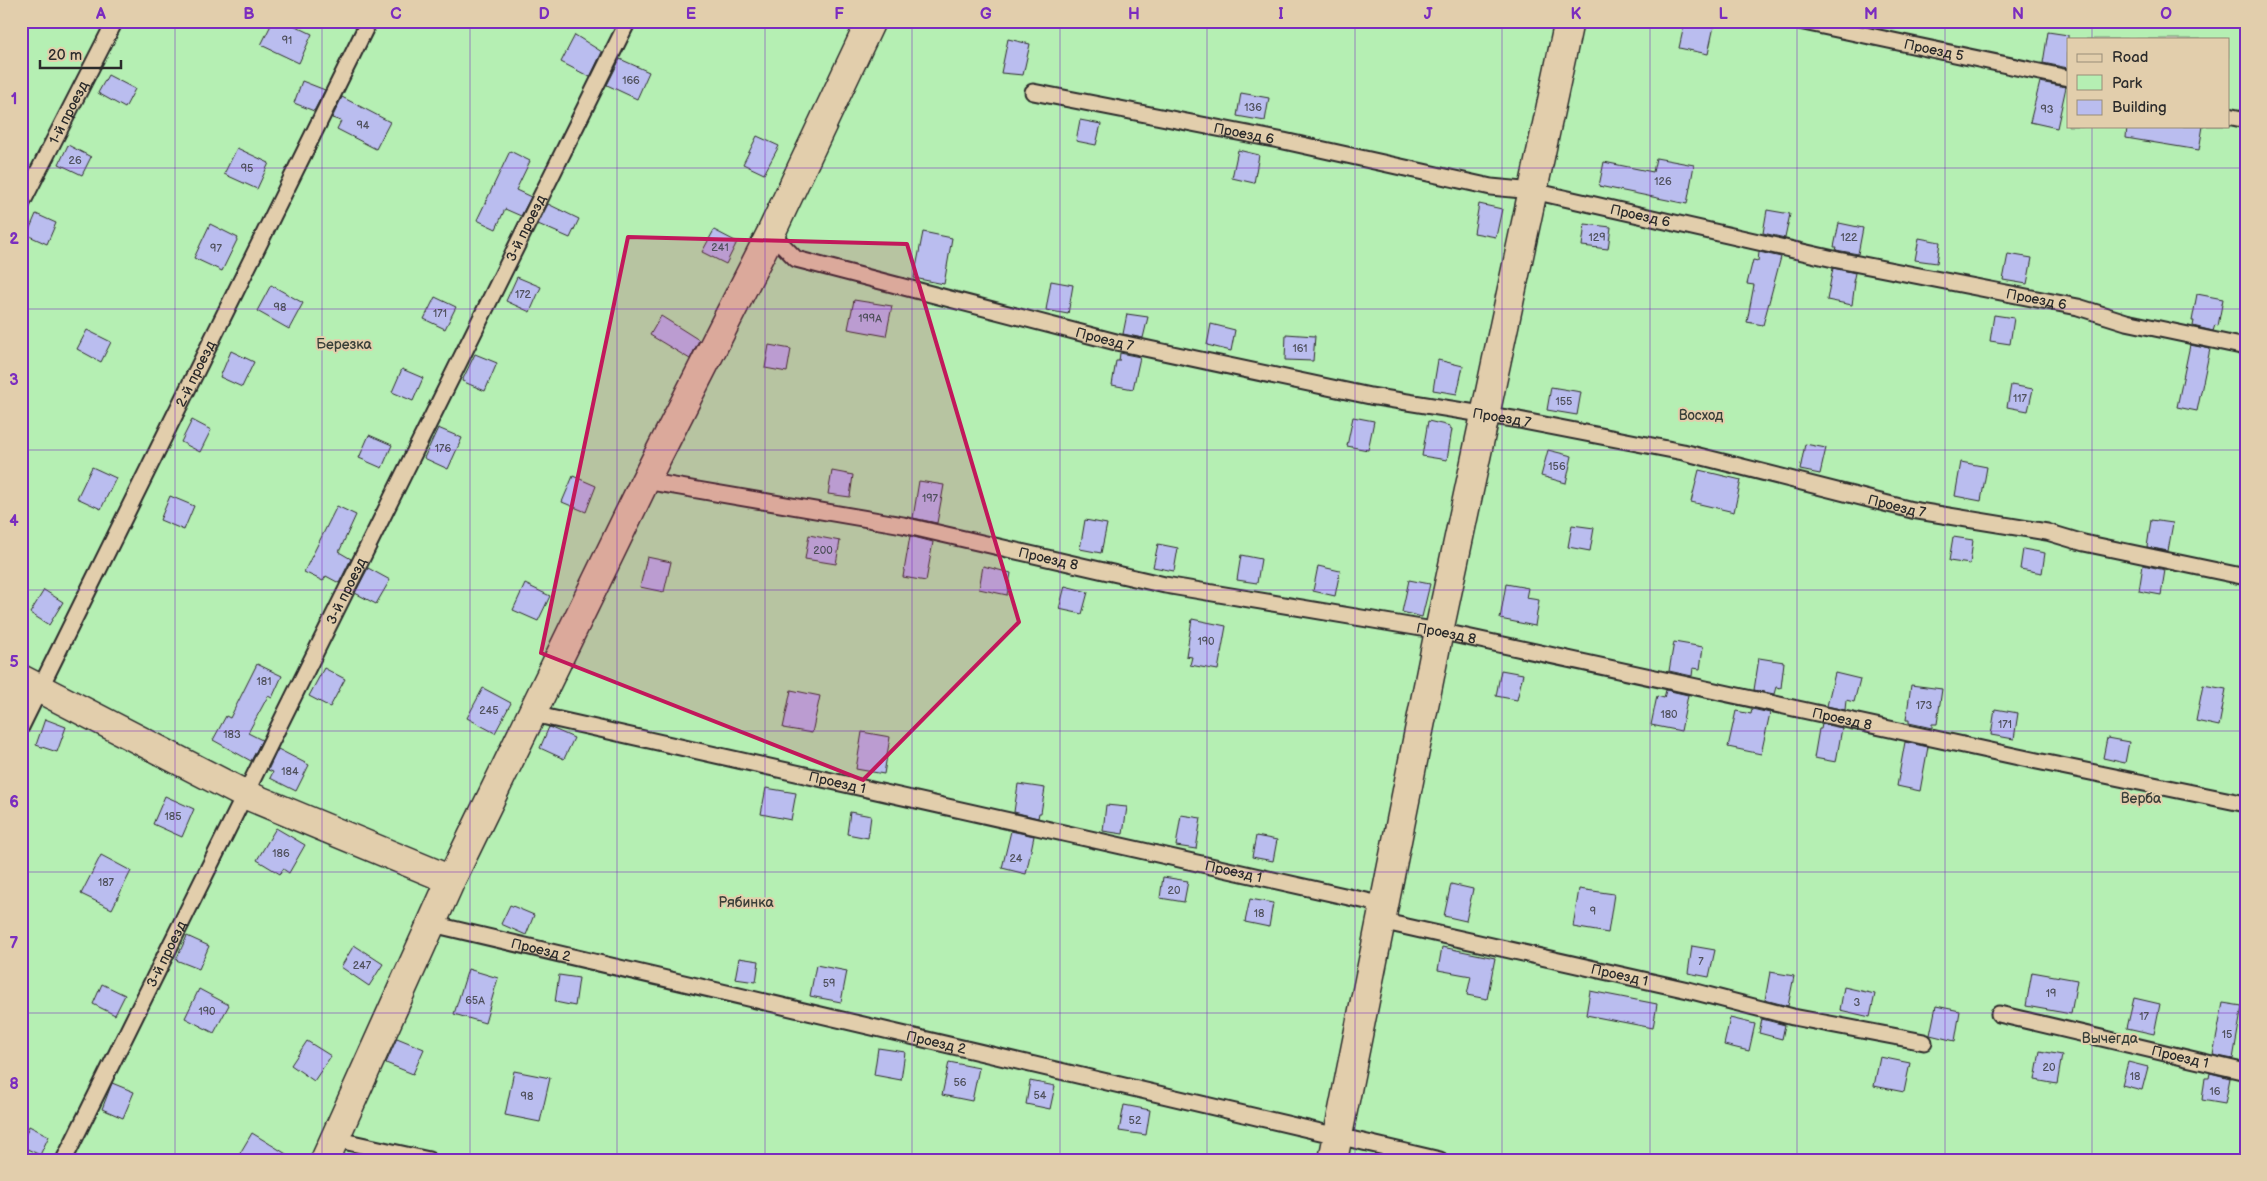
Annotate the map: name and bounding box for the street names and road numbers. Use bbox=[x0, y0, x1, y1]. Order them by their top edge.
street label: Проезд 5 bbox=[1902, 35, 1965, 65]
street label: 1-й проезд bbox=[46, 78, 92, 147]
street label: Проезд 6 bbox=[1212, 119, 1276, 148]
street label: 3-й проезд bbox=[502, 192, 550, 264]
street label: Проезд 6 bbox=[1609, 201, 1672, 231]
street label: Проезд 6 bbox=[2005, 285, 2069, 314]
street label: Проезд 7 bbox=[1074, 324, 1135, 355]
street label: 2-й проезд bbox=[172, 338, 219, 410]
street label: Проезд 7 bbox=[1471, 405, 1533, 431]
street label: Проезд 7 bbox=[1866, 491, 1927, 521]
street label: Проезд 8 bbox=[1017, 544, 1080, 574]
street label: 3-й проезд bbox=[323, 555, 370, 627]
street label: Проезд 8 bbox=[1415, 619, 1478, 648]
street label: Проезд 8 bbox=[1811, 704, 1874, 734]
street label: Проезд 1 bbox=[807, 768, 867, 797]
street label: Проезд 1 bbox=[1203, 857, 1264, 886]
street label: 3-й проезд bbox=[143, 918, 190, 990]
street label: Проезд 2 bbox=[509, 935, 573, 965]
street label: Проезд 1 bbox=[1589, 961, 1650, 990]
street label: Проезд 2 bbox=[905, 1027, 969, 1058]
street label: Проезд 1 bbox=[2150, 1042, 2210, 1072]

